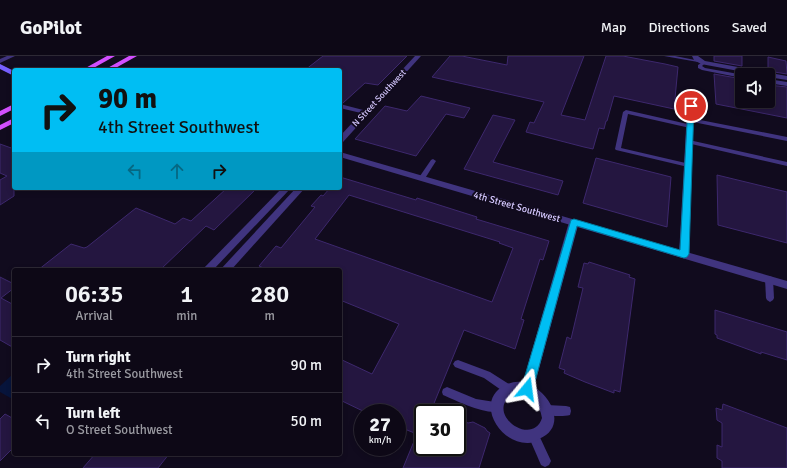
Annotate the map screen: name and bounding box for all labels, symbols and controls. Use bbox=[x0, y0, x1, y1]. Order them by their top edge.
text: GoPilot bbox=[20, 16, 82, 40]
text: Map bbox=[601, 19, 627, 36]
text: Directions bbox=[649, 19, 710, 36]
text: Saved bbox=[732, 19, 767, 36]
street label: N Street Southwest bbox=[350, 68, 409, 129]
map controls bbox=[735, 68, 775, 108]
button: sound bbox=[735, 68, 775, 108]
text: 90 m bbox=[98, 82, 157, 116]
icon: right bbox=[32, 84, 84, 136]
pin bbox=[674, 89, 708, 123]
icon: arrive bbox=[680, 95, 702, 117]
text: 4th Street Southwest bbox=[98, 116, 260, 138]
icon: left bbox=[124, 160, 146, 182]
icon: ahead bbox=[166, 160, 188, 182]
icon: right bbox=[208, 160, 230, 182]
street label: 4th Street Southwest bbox=[472, 189, 562, 225]
text: 06:35 bbox=[65, 279, 123, 309]
text: 1 bbox=[180, 279, 193, 309]
text: 280 bbox=[250, 279, 289, 309]
text: Arrival bbox=[75, 308, 113, 324]
text: min bbox=[176, 308, 197, 324]
text: m bbox=[264, 308, 275, 324]
text: Turn right bbox=[66, 348, 131, 366]
icon: right bbox=[32, 354, 54, 376]
text: 90 m bbox=[291, 356, 322, 374]
text: 4th Street Southwest bbox=[66, 366, 183, 382]
position arrow bbox=[506, 368, 548, 410]
text: Turn left bbox=[66, 404, 120, 422]
speed limit sign: 30 bbox=[414, 404, 466, 456]
icon: left bbox=[32, 410, 54, 432]
text: 50 m bbox=[291, 412, 322, 430]
text: 27 bbox=[369, 412, 391, 437]
text: O Street Southwest bbox=[66, 422, 173, 438]
text: km/h bbox=[369, 434, 391, 446]

